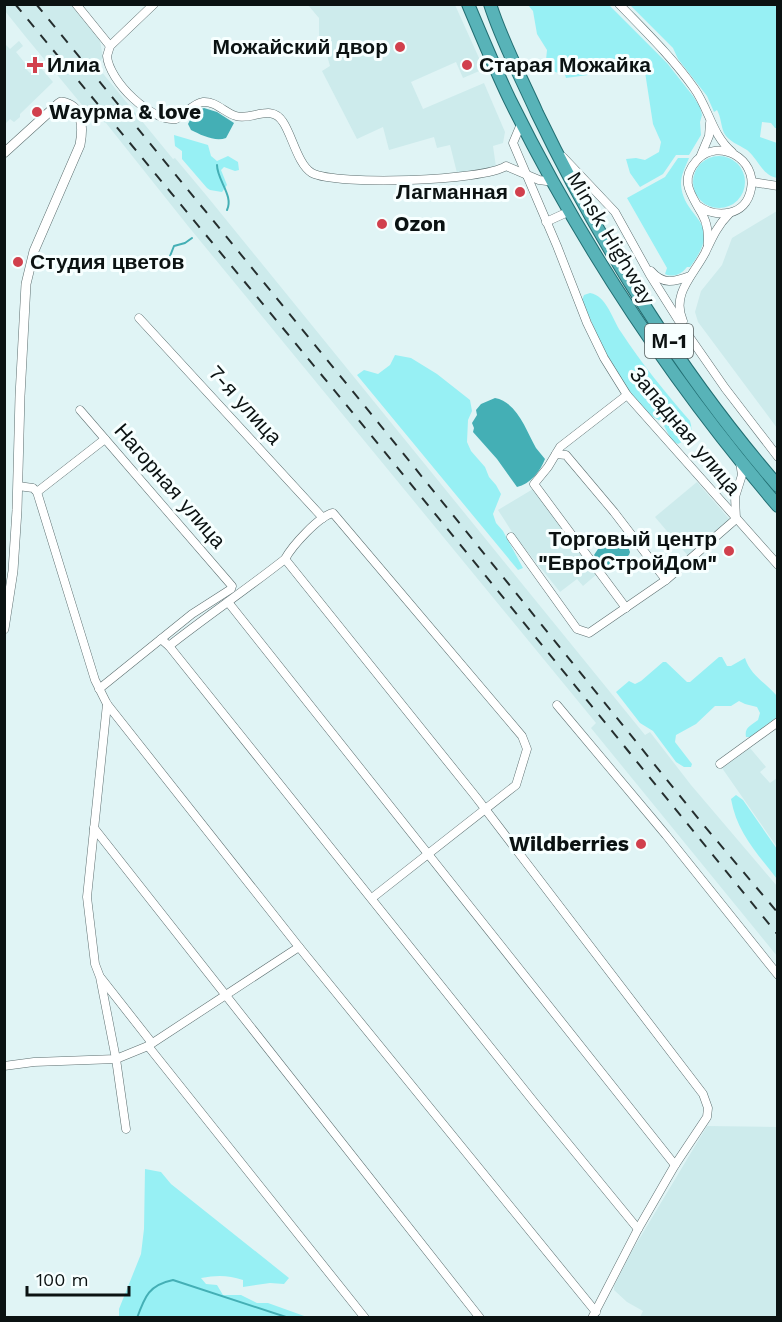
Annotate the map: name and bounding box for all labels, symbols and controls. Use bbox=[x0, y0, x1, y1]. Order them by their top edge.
place label: Можайский двор bbox=[213, 34, 388, 59]
marker: Можайский двор bbox=[393, 40, 407, 54]
place label: Илиа bbox=[47, 52, 100, 77]
place label: Старая Можайка bbox=[479, 52, 651, 77]
marker: Илиа bbox=[28, 58, 42, 72]
marker: Старая Можайка bbox=[460, 58, 474, 72]
place label: Wаурма & love bbox=[49, 99, 201, 124]
marker: Wаурма & love bbox=[30, 105, 44, 119]
street label: Minsk Highway bbox=[562, 167, 661, 309]
place label: Лагманная bbox=[396, 179, 508, 204]
marker: Лагманная bbox=[513, 185, 527, 199]
place label: Ozon bbox=[394, 211, 446, 236]
marker: Ozon bbox=[375, 217, 389, 231]
place label: Студия цветов bbox=[30, 249, 184, 274]
marker: Студия цветов bbox=[11, 255, 25, 269]
road number: М-1 bbox=[645, 324, 693, 358]
street label: 7-я улица bbox=[203, 360, 288, 450]
street label: Западная улица bbox=[625, 362, 746, 500]
street label: Нагорная улица bbox=[109, 418, 231, 553]
place label: Торговый центр "ЕвроСтройДом" bbox=[538, 526, 717, 575]
marker: Торговый центр "ЕвроСтройДом" bbox=[722, 544, 736, 558]
place label: Wildberries bbox=[509, 831, 629, 856]
marker: Wildberries bbox=[634, 837, 648, 851]
scale bar bbox=[27, 1259, 129, 1297]
text: 100 m bbox=[36, 1269, 89, 1290]

